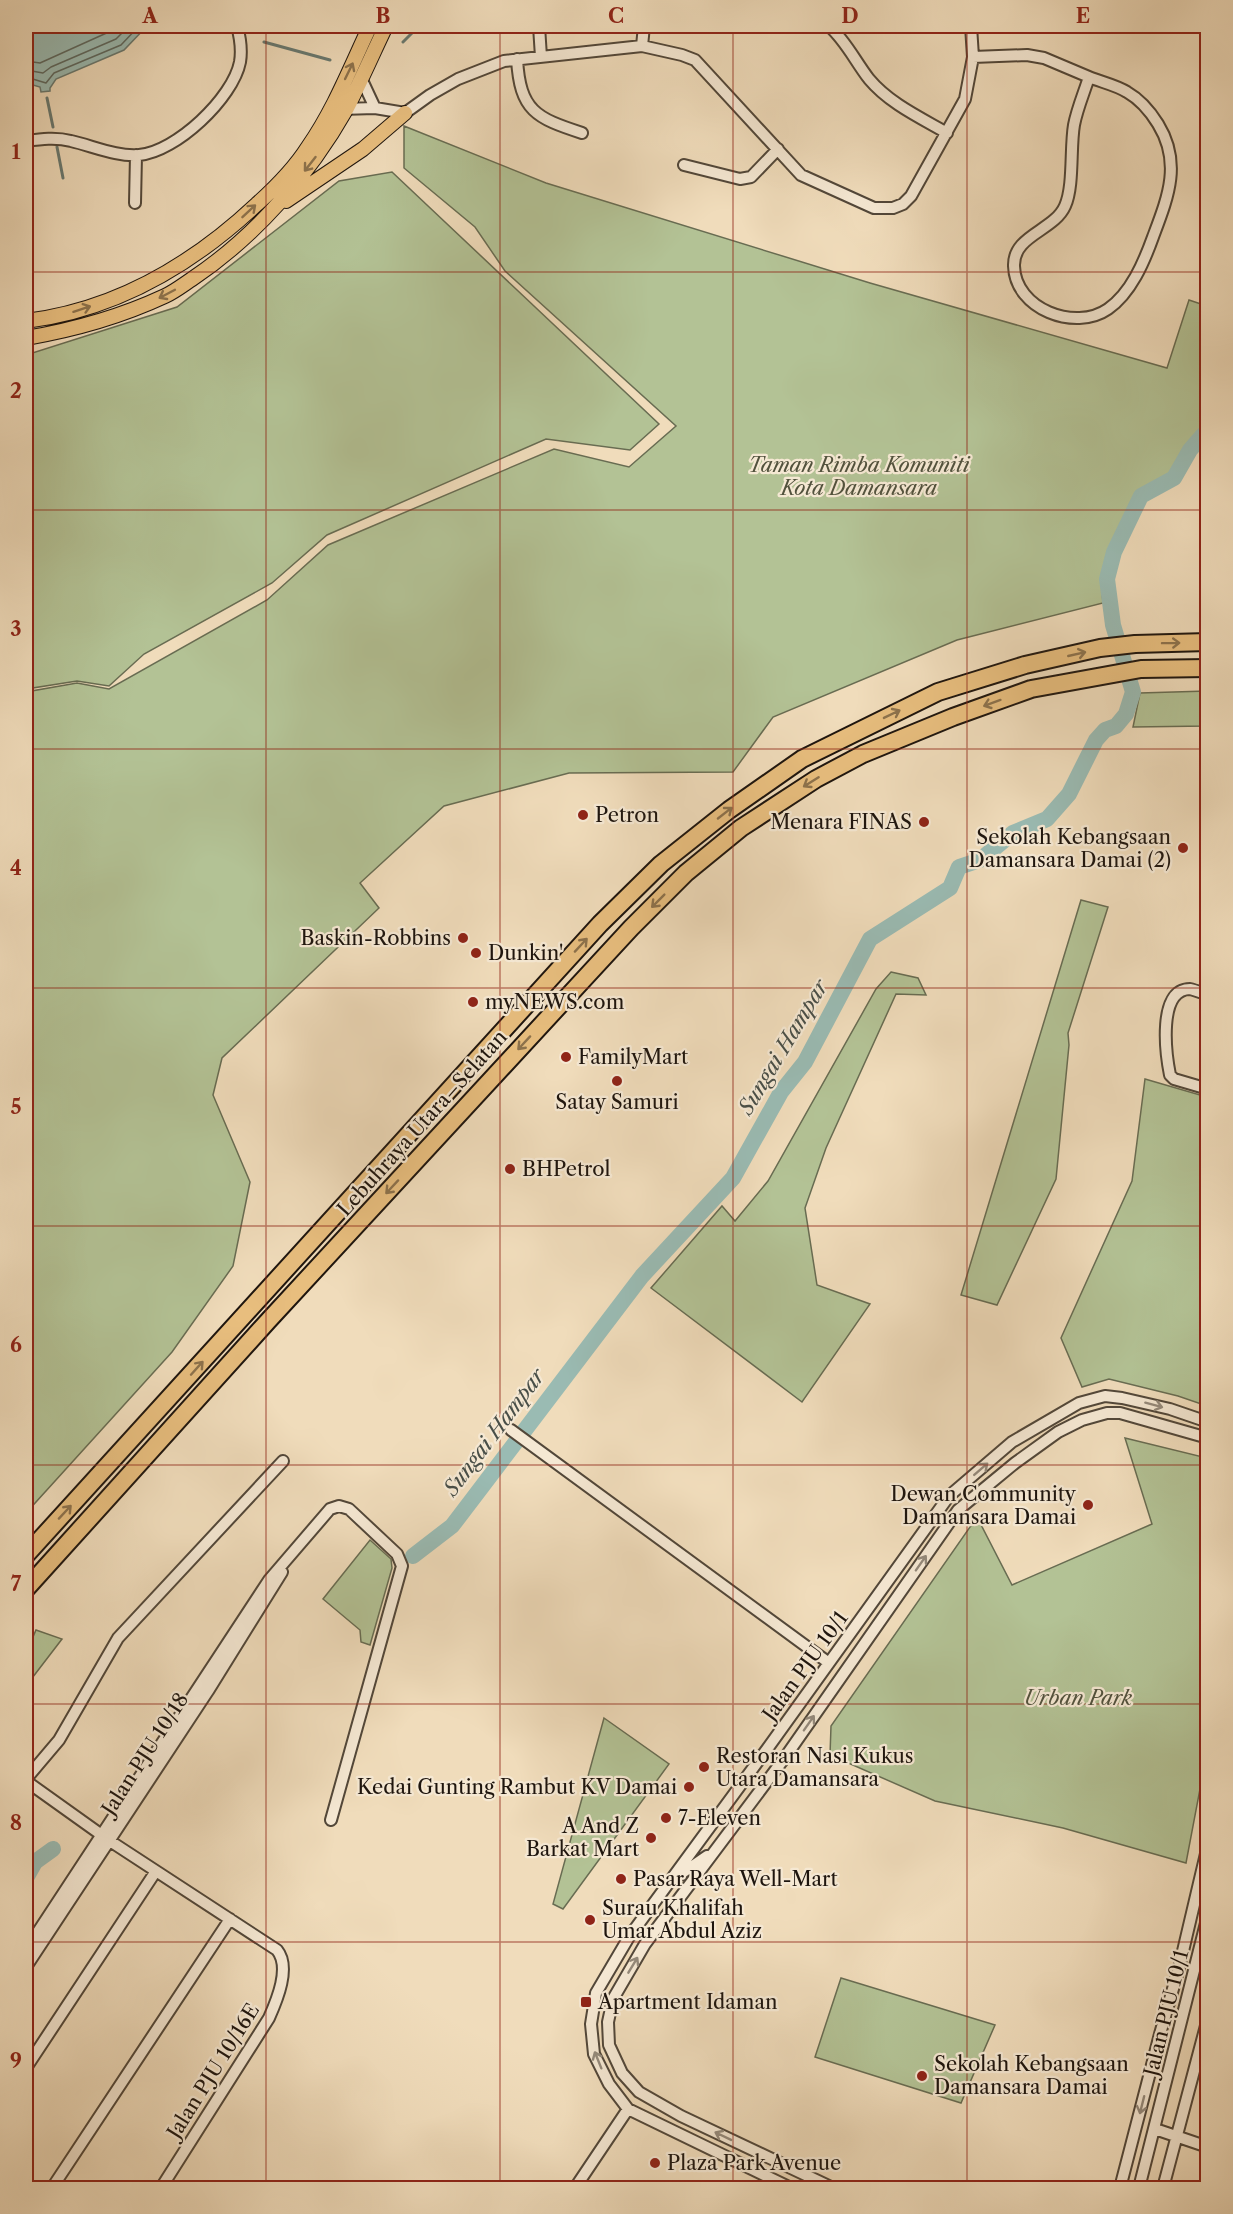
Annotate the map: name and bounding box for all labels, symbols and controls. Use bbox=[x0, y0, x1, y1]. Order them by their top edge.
text: A bbox=[141, 4, 158, 28]
text: B bbox=[376, 4, 391, 28]
text: C bbox=[608, 4, 624, 28]
text: D bbox=[841, 4, 859, 28]
text: E bbox=[1076, 4, 1090, 28]
one-way arrow bbox=[343, 63, 355, 81]
text: 1 bbox=[12, 140, 21, 164]
one-way arrow bbox=[303, 155, 316, 171]
one-way arrow bbox=[242, 204, 257, 219]
one-way arrow bbox=[159, 288, 176, 300]
one-way arrow bbox=[72, 302, 91, 313]
text: 2 bbox=[10, 379, 22, 403]
park label: Taman Rimba Komuniti Kota Damansara bbox=[749, 453, 971, 500]
text: 3 bbox=[10, 617, 22, 641]
one-way arrow bbox=[1161, 637, 1181, 649]
one-way arrow bbox=[1067, 647, 1086, 659]
one-way arrow bbox=[983, 699, 1002, 710]
one-way arrow bbox=[883, 708, 901, 720]
one-way arrow bbox=[803, 776, 820, 788]
place label: Petron bbox=[595, 803, 659, 827]
one-way arrow bbox=[717, 807, 733, 820]
marker: Petron bbox=[576, 808, 590, 822]
place label: Menara FINAS bbox=[770, 810, 912, 834]
marker: Menara FINAS bbox=[917, 815, 931, 829]
place label: Sekolah Kebangsaan Damansara Damai (2) bbox=[969, 825, 1171, 872]
marker: Sekolah Kebangsaan Damansara Damai (2) bbox=[1176, 841, 1190, 855]
text: 4 bbox=[10, 856, 22, 880]
one-way arrow bbox=[650, 893, 665, 908]
place label: Baskin-Robbins bbox=[300, 926, 451, 950]
marker: Baskin-Robbins bbox=[456, 931, 470, 945]
one-way arrow bbox=[574, 937, 588, 952]
place label: Dunkin' bbox=[488, 941, 563, 965]
marker: Dunkin' bbox=[469, 946, 483, 960]
water label: Sungai Hampar bbox=[732, 974, 834, 1121]
place label: myNEWS.com bbox=[485, 990, 625, 1014]
marker: myNEWS.com bbox=[466, 995, 480, 1009]
street label: Lebuhraya Utara–Selatan bbox=[332, 1025, 512, 1221]
one-way arrow bbox=[517, 1035, 531, 1050]
place label: FamilyMart bbox=[578, 1045, 688, 1069]
marker: FamilyMart bbox=[559, 1050, 573, 1064]
marker: Satay Samuri bbox=[610, 1074, 624, 1088]
place label: Satay Samuri bbox=[555, 1090, 679, 1114]
text: 5 bbox=[10, 1095, 22, 1119]
place label: BHPetrol bbox=[522, 1157, 610, 1181]
marker: BHPetrol bbox=[503, 1162, 517, 1176]
one-way arrow bbox=[385, 1179, 399, 1194]
text: 6 bbox=[10, 1333, 22, 1357]
one-way arrow bbox=[190, 1361, 204, 1376]
water label: Sungai Hampar bbox=[437, 1363, 551, 1502]
one-way arrow bbox=[1144, 1400, 1163, 1411]
one-way arrow bbox=[973, 1462, 989, 1475]
place label: Dewan Community Damansara Damai bbox=[890, 1482, 1077, 1529]
marker: Dewan Community Damansara Damai bbox=[1081, 1498, 1095, 1512]
one-way arrow bbox=[58, 1505, 72, 1520]
one-way arrow bbox=[915, 1555, 927, 1572]
text: 7 bbox=[11, 1572, 22, 1596]
street label: Jalan PJU 10/1 bbox=[756, 1606, 853, 1728]
park label: Urban Park bbox=[1024, 1686, 1133, 1710]
street label: Jalan PJU 10/18 bbox=[95, 1688, 194, 1822]
one-way arrow bbox=[803, 1715, 815, 1731]
place label: Restoran Nasi Kukus Utara Damansara bbox=[716, 1744, 914, 1791]
marker: Restoran Nasi Kukus Utara Damansara bbox=[697, 1760, 711, 1774]
place label: Kedai Gunting Rambut KV Damai bbox=[357, 1775, 677, 1799]
marker: Kedai Gunting Rambut KV Damai bbox=[682, 1780, 696, 1794]
place label: 7-Eleven bbox=[678, 1806, 761, 1830]
text: 8 bbox=[10, 1811, 22, 1835]
marker: 7-Eleven bbox=[659, 1811, 673, 1825]
place label: A And Z Barkat Mart bbox=[526, 1814, 639, 1861]
marker: A And Z Barkat Mart bbox=[644, 1831, 658, 1845]
place label: Pasar Raya Well-Mart bbox=[633, 1867, 838, 1891]
marker: Pasar Raya Well-Mart bbox=[614, 1872, 628, 1886]
place label: Surau Khalifah Umar Abdul Aziz bbox=[602, 1896, 762, 1943]
marker: Surau Khalifah Umar Abdul Aziz bbox=[583, 1913, 597, 1927]
street label: Jalan PJU 10/1 bbox=[1138, 1947, 1193, 2082]
one-way arrow bbox=[627, 1957, 639, 1974]
place label: Apartment Idaman bbox=[597, 1990, 778, 2014]
marker: Apartment Idaman bbox=[579, 1995, 593, 2009]
street label: Jalan PJU 10/16E bbox=[160, 1999, 264, 2146]
text: 9 bbox=[10, 2049, 22, 2073]
one-way arrow bbox=[592, 2051, 603, 2070]
place label: Sekolah Kebangsaan Damansara Damai bbox=[934, 2052, 1129, 2099]
marker: Sekolah Kebangsaan Damansara Damai bbox=[915, 2069, 929, 2083]
one-way arrow bbox=[1136, 2095, 1147, 2114]
one-way arrow bbox=[714, 2129, 732, 2141]
place label: Plaza Park Avenue bbox=[667, 2151, 841, 2175]
marker: Plaza Park Avenue bbox=[648, 2156, 662, 2170]

